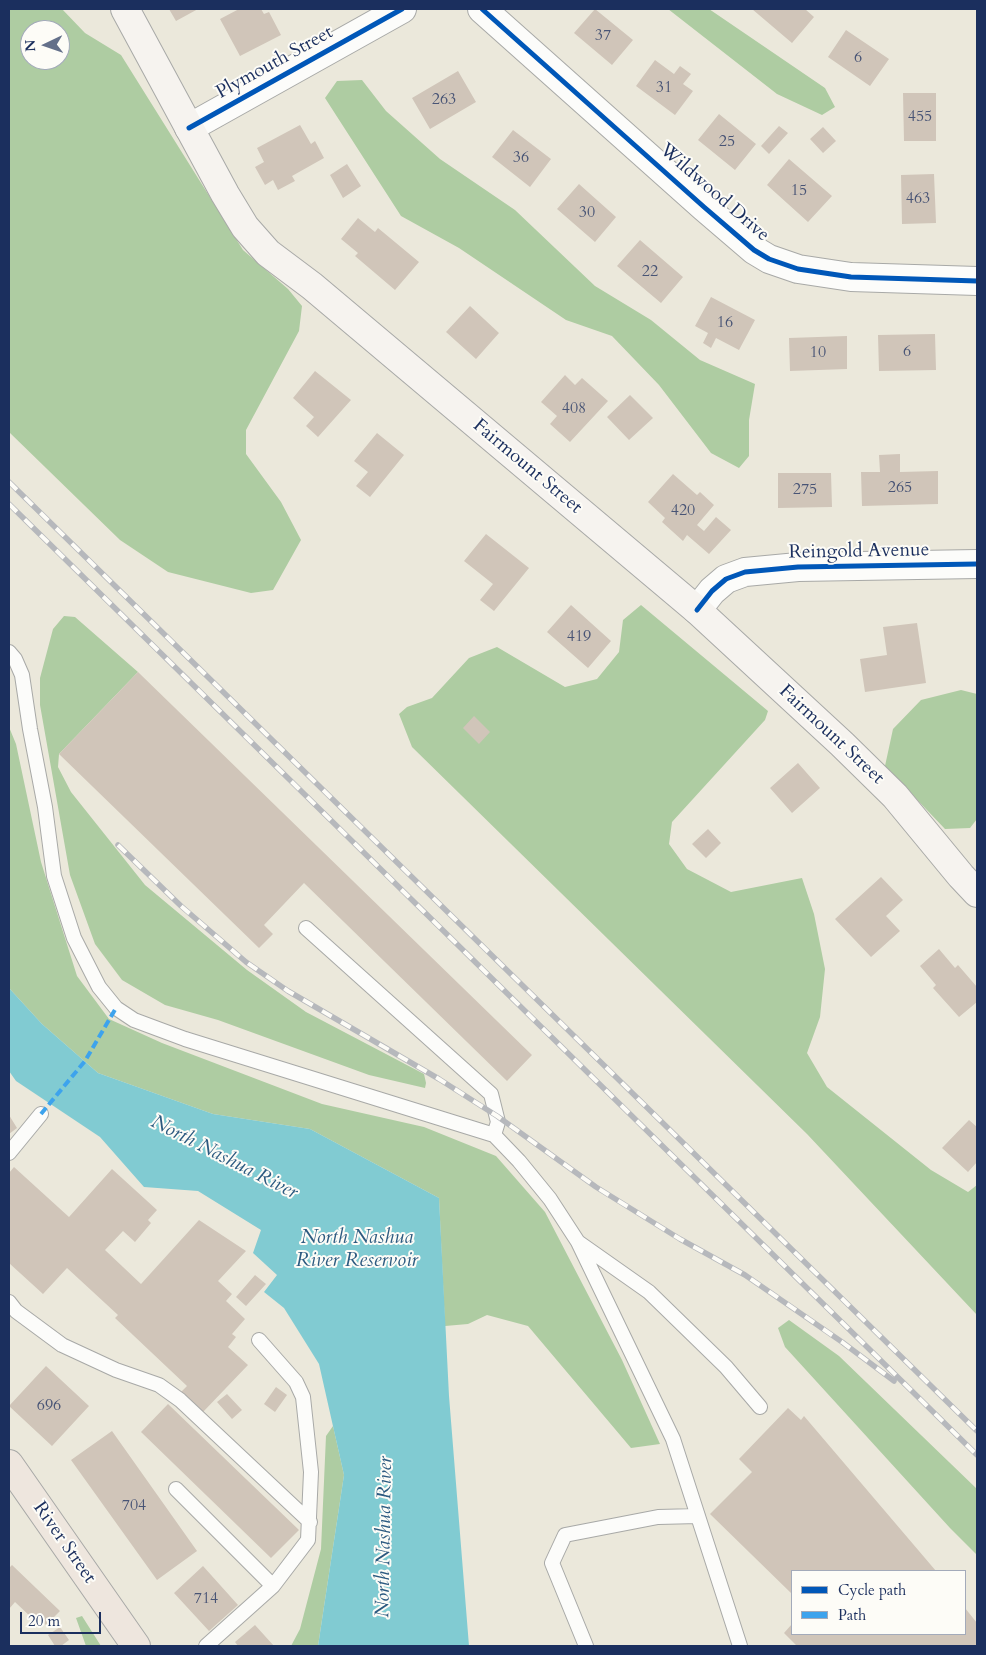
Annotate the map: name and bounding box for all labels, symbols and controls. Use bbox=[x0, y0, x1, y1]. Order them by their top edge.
north arrow bbox=[20, 20, 70, 70]
street label: Plymouth Street bbox=[213, 21, 337, 105]
house number: 37 bbox=[595, 26, 611, 46]
text: N bbox=[21, 39, 40, 52]
house number: 6 bbox=[854, 48, 862, 68]
house number: 31 bbox=[656, 78, 672, 98]
house number: 263 bbox=[432, 90, 456, 110]
house number: 455 bbox=[908, 107, 932, 127]
house number: 25 bbox=[719, 132, 735, 152]
street label: Wildwood Drive bbox=[654, 139, 774, 247]
house number: 36 bbox=[513, 148, 529, 168]
house number: 15 bbox=[791, 181, 807, 201]
house number: 463 bbox=[906, 189, 930, 209]
house number: 30 bbox=[579, 203, 595, 223]
house number: 22 bbox=[642, 262, 658, 282]
house number: 16 bbox=[717, 313, 733, 333]
house number: 6 bbox=[903, 342, 911, 362]
house number: 10 bbox=[810, 343, 826, 363]
house number: 408 bbox=[562, 399, 586, 419]
street label: Fairmount Street bbox=[468, 415, 586, 519]
house number: 265 bbox=[888, 478, 912, 498]
house number: 275 bbox=[793, 480, 817, 500]
house number: 420 bbox=[671, 501, 695, 521]
street label: Reingold Avenue bbox=[789, 539, 929, 565]
house number: 419 bbox=[567, 627, 591, 647]
street label: Fairmount Street bbox=[774, 680, 888, 790]
water label: North Nashua River bbox=[147, 1111, 301, 1205]
water label: North Nashua River Reservoir bbox=[296, 1226, 418, 1273]
house number: 696 bbox=[37, 1396, 61, 1416]
water label: North Nashua River bbox=[372, 1456, 398, 1618]
house number: 704 bbox=[122, 1496, 146, 1516]
street label: River Street bbox=[28, 1498, 100, 1588]
legend bbox=[791, 1570, 966, 1635]
text: Cycle path bbox=[838, 1580, 906, 1600]
house number: 714 bbox=[194, 1589, 218, 1609]
scale bar bbox=[22, 1602, 104, 1634]
text: Path bbox=[838, 1605, 866, 1625]
text: 20 m bbox=[28, 1611, 60, 1631]

